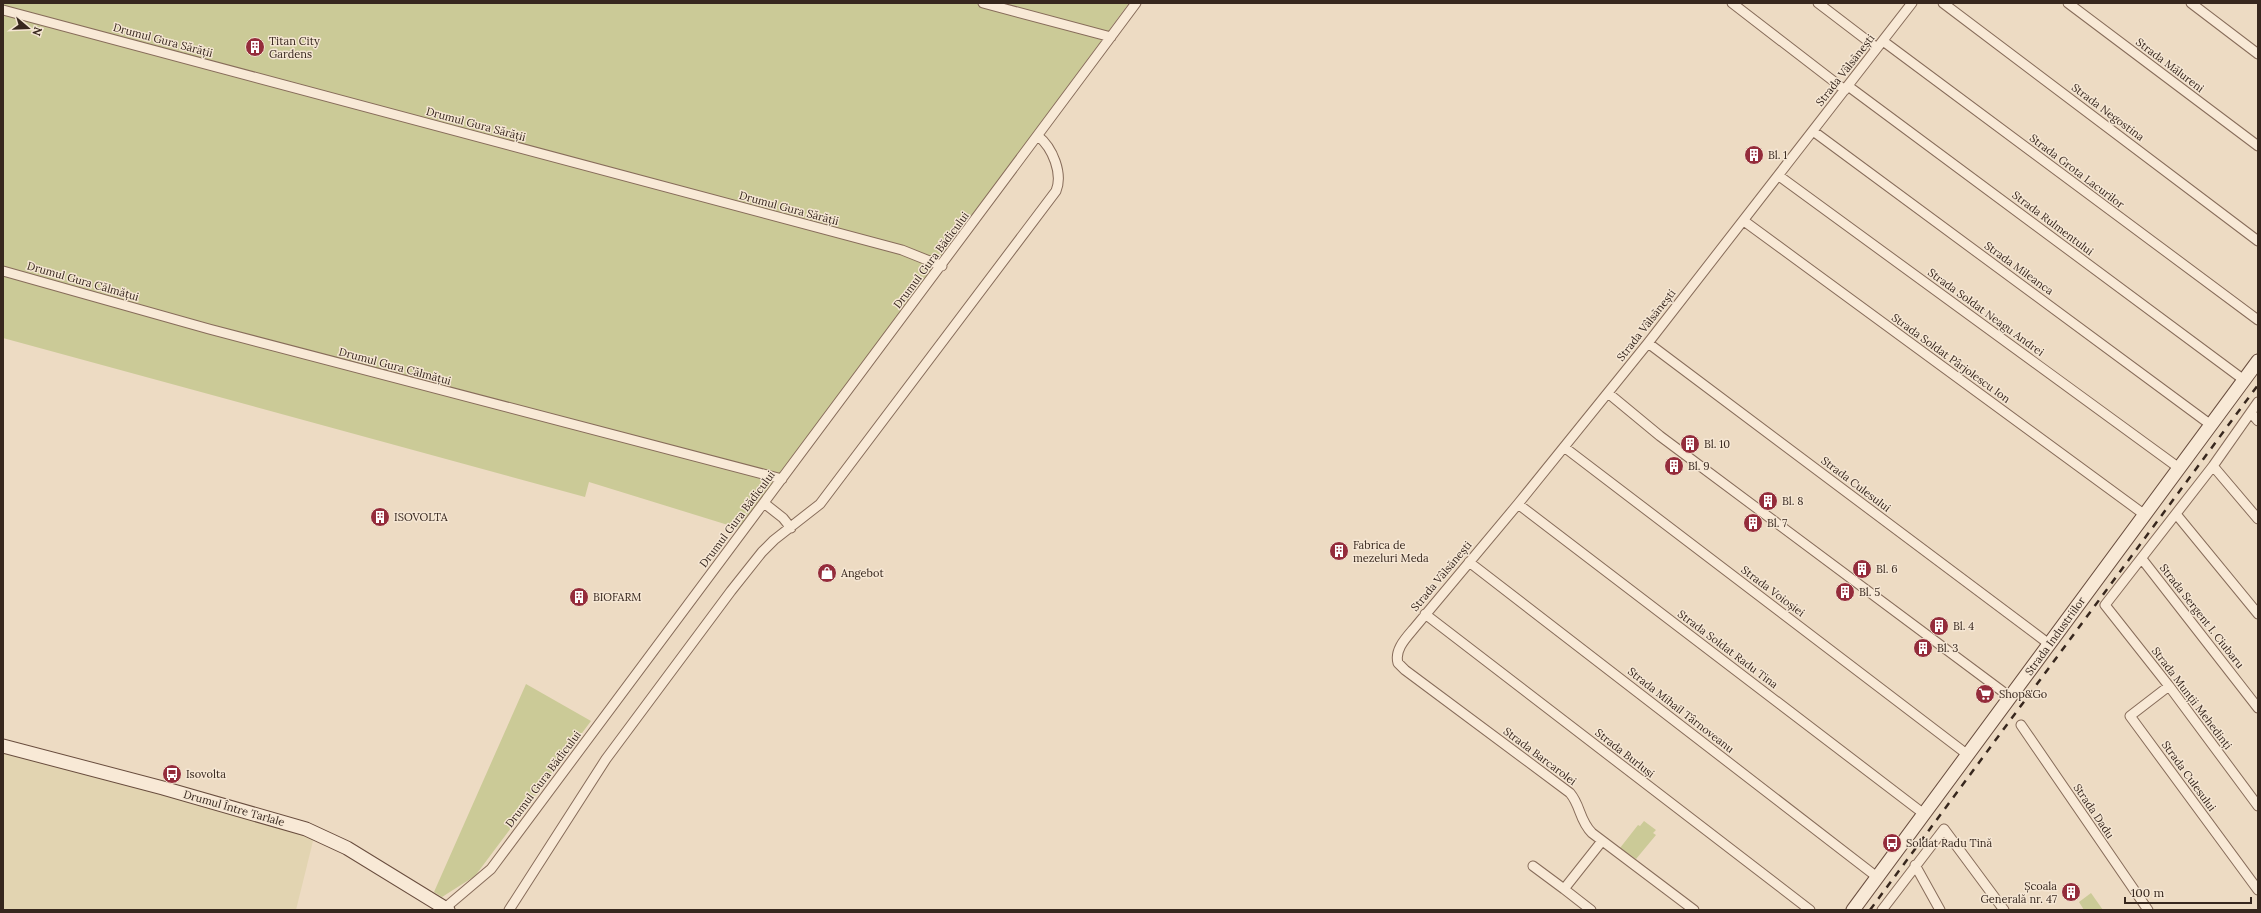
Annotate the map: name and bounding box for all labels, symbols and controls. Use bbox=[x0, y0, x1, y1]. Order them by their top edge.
north arrow bbox=[8, 8, 48, 48]
street label: Drumul Gura Sărății bbox=[112, 20, 214, 60]
text: N bbox=[29, 25, 45, 38]
street label: Strada Vâlsănești bbox=[1813, 31, 1877, 109]
place label: Titan City Gardens bbox=[269, 34, 320, 61]
street label: Strada Mălureni bbox=[2133, 35, 2207, 95]
building icon: Titan City Gardens bbox=[244, 36, 266, 58]
street label: Strada Negostina bbox=[2069, 80, 2147, 144]
street label: Drumul Gura Sărății bbox=[425, 104, 527, 144]
street label: Strada Grota Lacurilor bbox=[2027, 131, 2127, 211]
building icon: Bl. 1 bbox=[1743, 144, 1765, 166]
place label: Bl. 1 bbox=[1768, 148, 1787, 162]
street label: Drumul Gura Sărății bbox=[738, 188, 840, 228]
street label: Strada Rulmentului bbox=[2010, 188, 2096, 258]
street label: Drumul Gura Bădicului bbox=[890, 209, 972, 311]
street label: Strada Mileanca bbox=[1982, 238, 2057, 298]
street label: Drumul Gura Călmățui bbox=[25, 258, 141, 304]
street label: Strada Soldat Neagu Andrei bbox=[1925, 265, 2047, 359]
street label: Strada Vâlsănești bbox=[1614, 286, 1678, 364]
street label: Strada Soldat Pârjolescu Ion bbox=[1889, 310, 2013, 406]
street label: Drumul Gura Călmățui bbox=[337, 344, 453, 388]
building icon: Bl. 10 bbox=[1679, 433, 1701, 455]
place label: Bl. 10 bbox=[1704, 437, 1730, 451]
street label: Strada Culesului bbox=[1818, 453, 1894, 515]
building icon: Bl. 9 bbox=[1663, 455, 1685, 477]
place label: Bl. 9 bbox=[1688, 459, 1710, 473]
street label: Drumul Gura Bădicului bbox=[696, 468, 778, 570]
building icon: Bl. 8 bbox=[1757, 490, 1779, 512]
place label: Bl. 8 bbox=[1782, 494, 1804, 508]
building icon: ISOVOLTA bbox=[369, 506, 391, 528]
place label: ISOVOLTA bbox=[394, 510, 449, 524]
building icon: Bl. 7 bbox=[1742, 512, 1764, 534]
place label: Bl. 7 bbox=[1767, 516, 1787, 530]
place label: Fabrica de mezeluri Meda bbox=[1353, 538, 1429, 565]
street label: Strada Vâlsănești bbox=[1408, 538, 1474, 614]
building icon: Fabrica de mezeluri Meda bbox=[1328, 540, 1350, 562]
building icon: Bl. 6 bbox=[1851, 558, 1873, 580]
street label: Strada Sergent I. Ciubaru bbox=[2157, 561, 2247, 671]
shop icon: Angebot bbox=[816, 562, 838, 584]
place label: Bl. 6 bbox=[1876, 562, 1898, 576]
street label: Strada Voioșiei bbox=[1738, 563, 1808, 619]
place label: Angebot bbox=[840, 566, 884, 580]
building icon: Bl. 5 bbox=[1834, 581, 1856, 603]
place label: Bl. 5 bbox=[1859, 585, 1880, 599]
building icon: BIOFARM bbox=[568, 586, 590, 608]
place label: BIOFARM bbox=[593, 590, 641, 604]
street label: Strada Industriilor bbox=[2022, 594, 2088, 678]
street label: Strada Soldat Radu Tina bbox=[1675, 607, 1781, 692]
building icon: Bl. 4 bbox=[1928, 615, 1950, 637]
place label: Bl. 4 bbox=[1953, 619, 1974, 633]
building icon: Bl. 3 bbox=[1912, 637, 1934, 659]
place label: Bl. 3 bbox=[1937, 641, 1958, 655]
street label: Strada Munții Mehedinți bbox=[2149, 644, 2235, 752]
street label: Strada Mihail Târnoveanu bbox=[1625, 664, 1737, 756]
supermarket icon: Shop&Go bbox=[1974, 683, 1996, 705]
place label: Shop&Go bbox=[1999, 687, 2047, 701]
street label: Strada Barcarolei bbox=[1501, 724, 1579, 788]
street label: Strada Burluși bbox=[1592, 725, 1658, 781]
street label: Drumul Gura Bădicului bbox=[502, 728, 584, 830]
street label: Strada Culesului bbox=[2159, 738, 2219, 814]
bus stop icon: Isovolta bbox=[161, 763, 183, 785]
place label: Isovolta bbox=[186, 767, 226, 781]
street label: Strada Dadu bbox=[2071, 781, 2118, 841]
street label: Drumul Între Tarlale bbox=[182, 787, 286, 829]
bus stop icon: Soldat Radu Tină bbox=[1881, 832, 1903, 854]
place label: Soldat Radu Tină bbox=[1906, 836, 1992, 850]
place label: Școala Generală nr. 47 bbox=[1980, 879, 2057, 906]
scale bar bbox=[2125, 879, 2251, 905]
building icon: Școala Generală nr. 47 bbox=[2060, 881, 2082, 903]
text: 100 m bbox=[2131, 885, 2164, 900]

